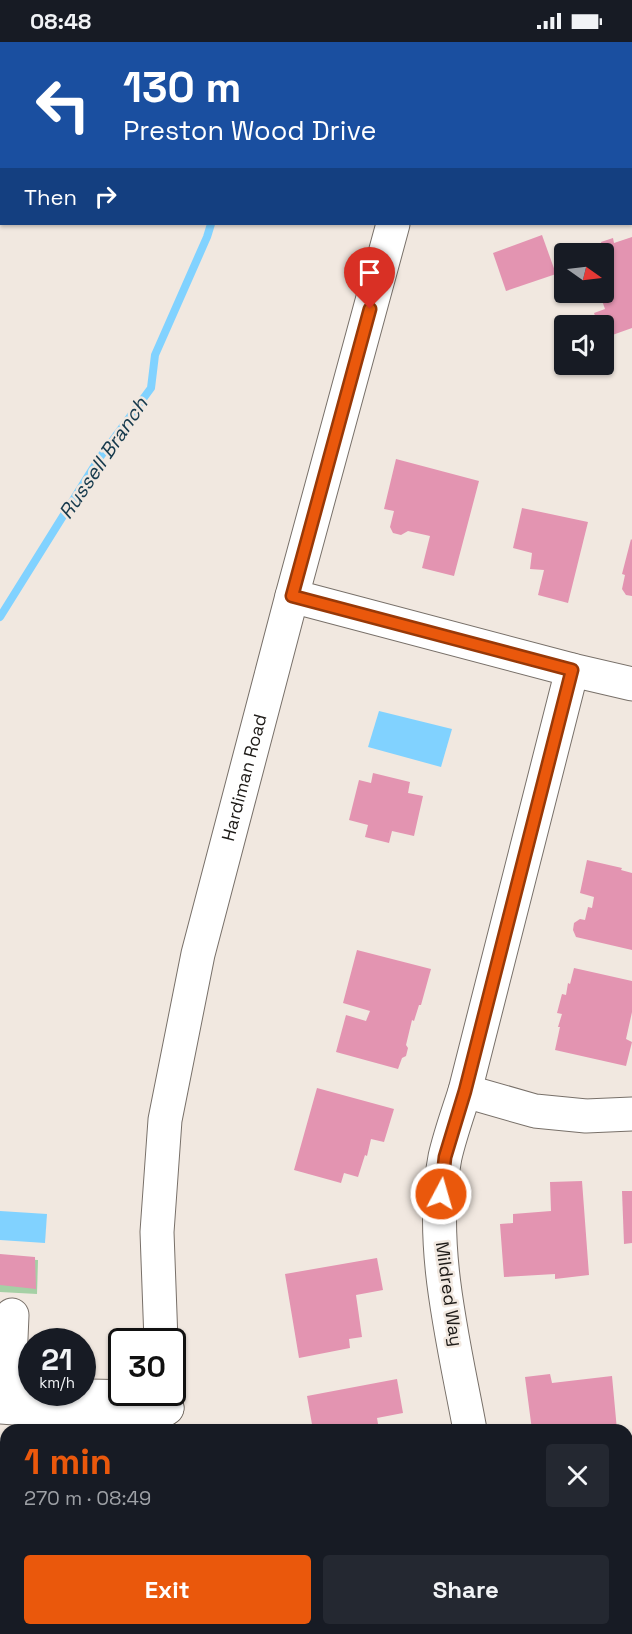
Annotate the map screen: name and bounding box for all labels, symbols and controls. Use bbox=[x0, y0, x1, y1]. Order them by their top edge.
text: 08:48 bbox=[30, 7, 91, 35]
text: 130 m bbox=[123, 61, 241, 114]
icon: left bbox=[24, 66, 102, 144]
text: Preston Wood Drive bbox=[123, 113, 376, 148]
icon: right bbox=[89, 180, 122, 213]
text: Then bbox=[24, 183, 77, 211]
north arrow bbox=[554, 243, 614, 303]
map controls bbox=[554, 243, 614, 375]
pin bbox=[344, 247, 395, 309]
icon: arrive bbox=[353, 256, 386, 289]
button: sound bbox=[554, 315, 614, 375]
water label: Russell Branch bbox=[53, 392, 154, 524]
street label: Hardiman Road bbox=[216, 711, 272, 843]
position arrow bbox=[409, 1162, 473, 1226]
street label: Mildred Way bbox=[431, 1240, 468, 1348]
speed limit sign: 30 bbox=[108, 1328, 186, 1406]
text: 21 bbox=[41, 1340, 73, 1379]
text: km/h bbox=[39, 1373, 75, 1392]
text: 1 min bbox=[24, 1439, 112, 1485]
button: close bbox=[546, 1444, 609, 1507]
text: 270 m · 08:49 bbox=[24, 1485, 151, 1511]
button: Exit bbox=[24, 1555, 311, 1624]
button: Share bbox=[323, 1555, 609, 1624]

